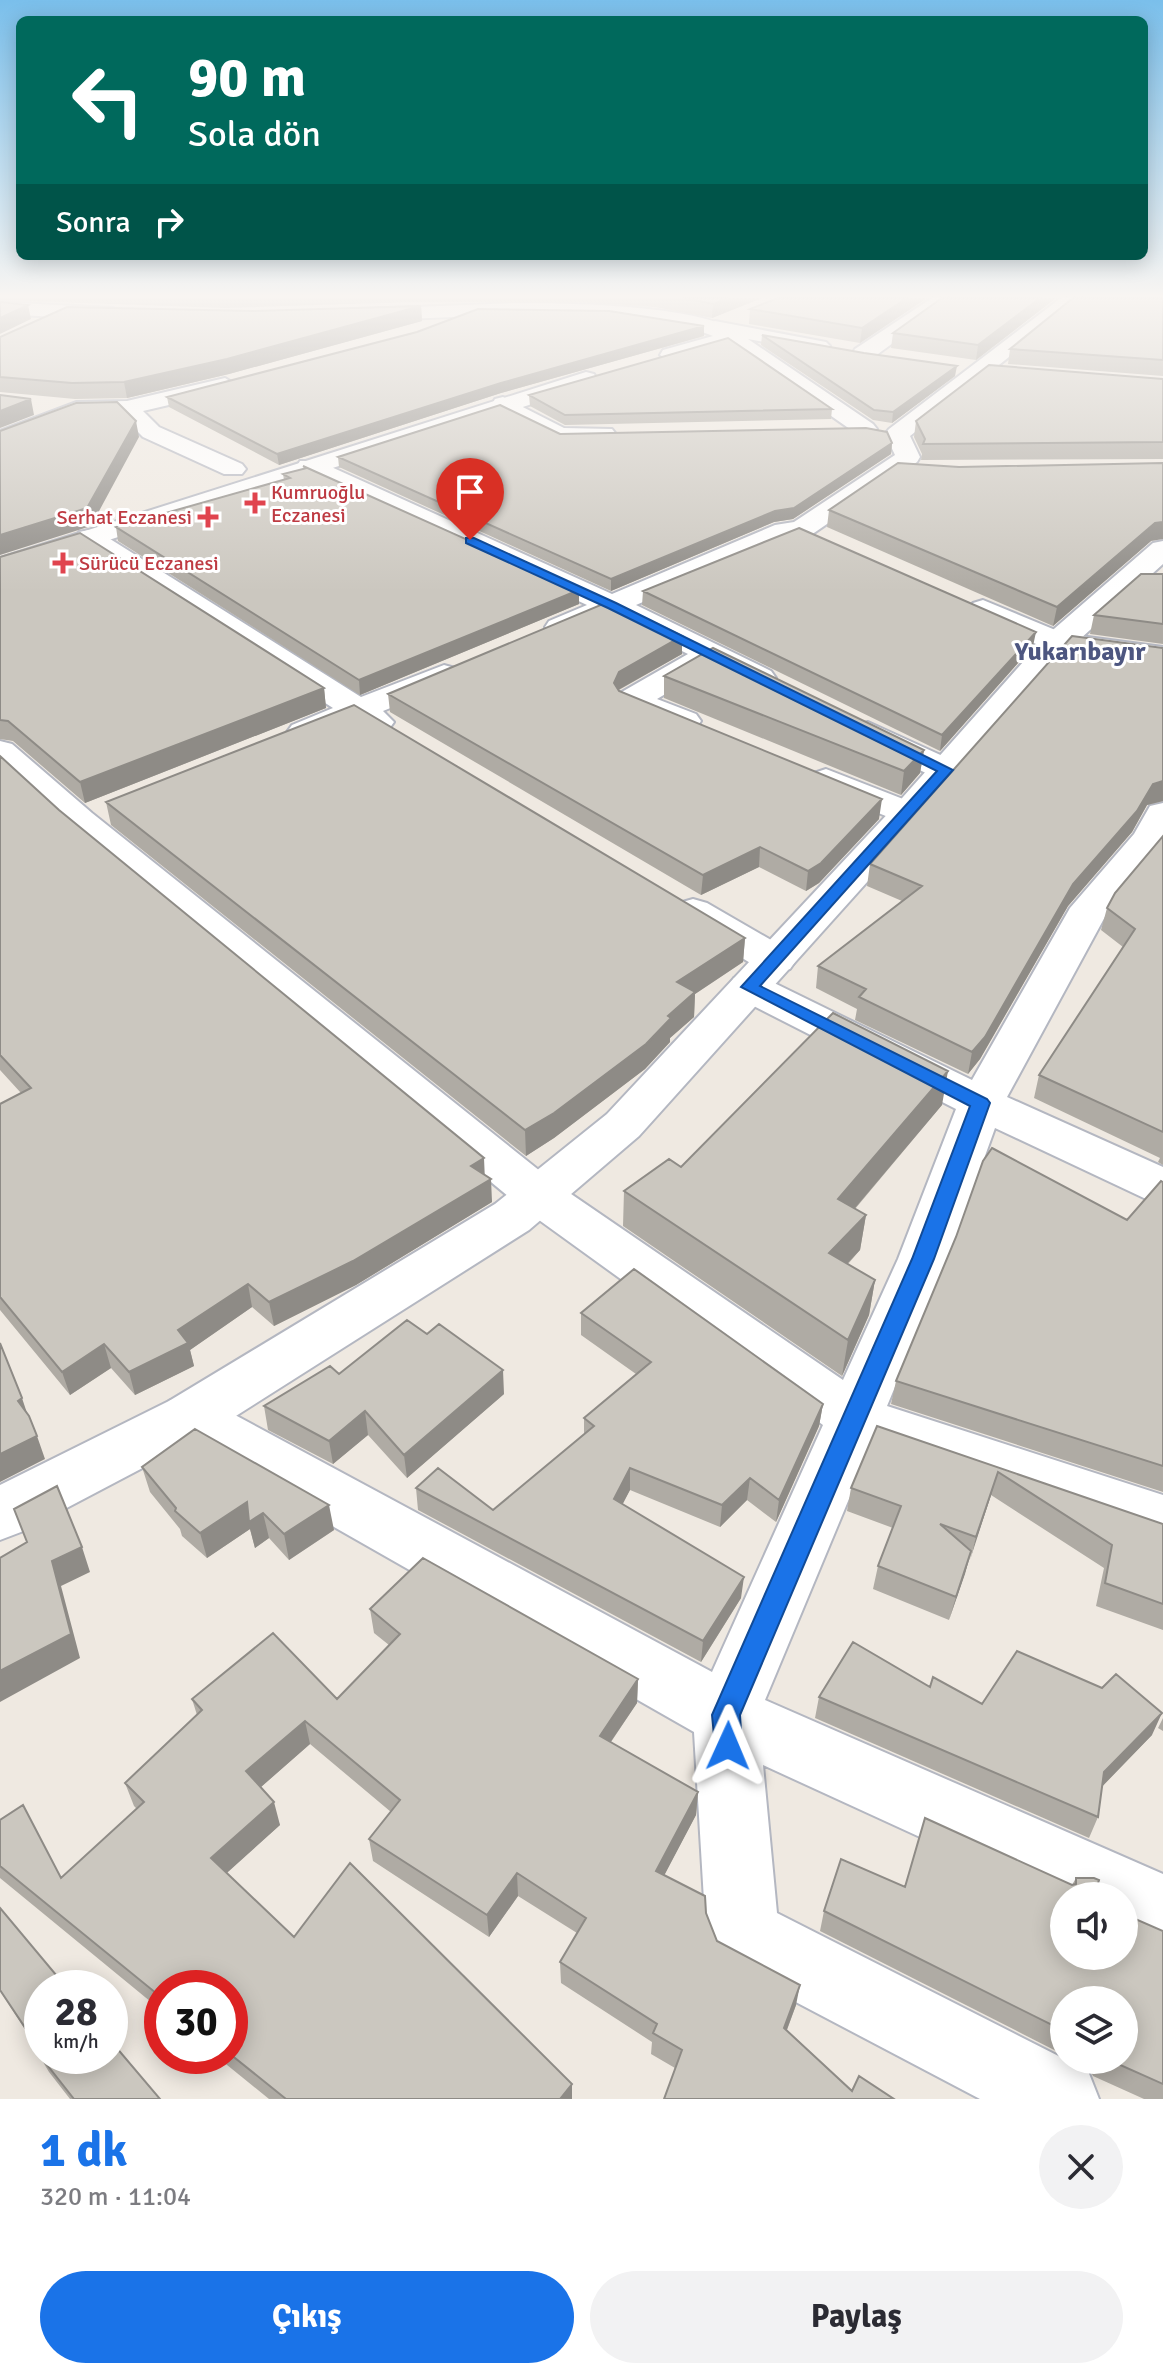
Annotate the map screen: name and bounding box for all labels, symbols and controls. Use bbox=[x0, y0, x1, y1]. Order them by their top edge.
text: 90 m bbox=[188, 43, 306, 112]
icon: left bbox=[56, 48, 160, 152]
text: Sola dön bbox=[188, 112, 321, 157]
icon: right bbox=[147, 200, 191, 244]
text: Sonra bbox=[56, 204, 131, 241]
pin bbox=[436, 458, 504, 540]
icon: arrive bbox=[448, 470, 492, 514]
place label: Kumruoğlu Eczanesi bbox=[271, 480, 365, 528]
marker: Kumruoğlu Eczanesi bbox=[246, 494, 264, 512]
place label: Serhat Eczanesi bbox=[57, 505, 192, 530]
marker: Serhat Eczanesi bbox=[199, 508, 217, 526]
place label: Sürücü Eczanesi bbox=[79, 551, 219, 576]
marker: Sürücü Eczanesi bbox=[54, 554, 72, 572]
district label: Yukarıbayır bbox=[1014, 636, 1146, 668]
position arrow bbox=[686, 1704, 770, 1788]
map controls bbox=[1050, 1882, 1138, 2074]
button: sound bbox=[1050, 1882, 1138, 1970]
speed limit sign: 30 bbox=[144, 1970, 248, 2074]
button: layers bbox=[1050, 1986, 1138, 2074]
text: 28 bbox=[54, 1987, 98, 2037]
text: km/h bbox=[53, 2029, 99, 2054]
text: 1 dk bbox=[40, 2121, 127, 2180]
button: close bbox=[1039, 2125, 1123, 2209]
text: 320 m · 11:04 bbox=[40, 2181, 191, 2213]
button: Çıkış bbox=[40, 2271, 574, 2363]
button: Paylaş bbox=[590, 2271, 1123, 2363]

